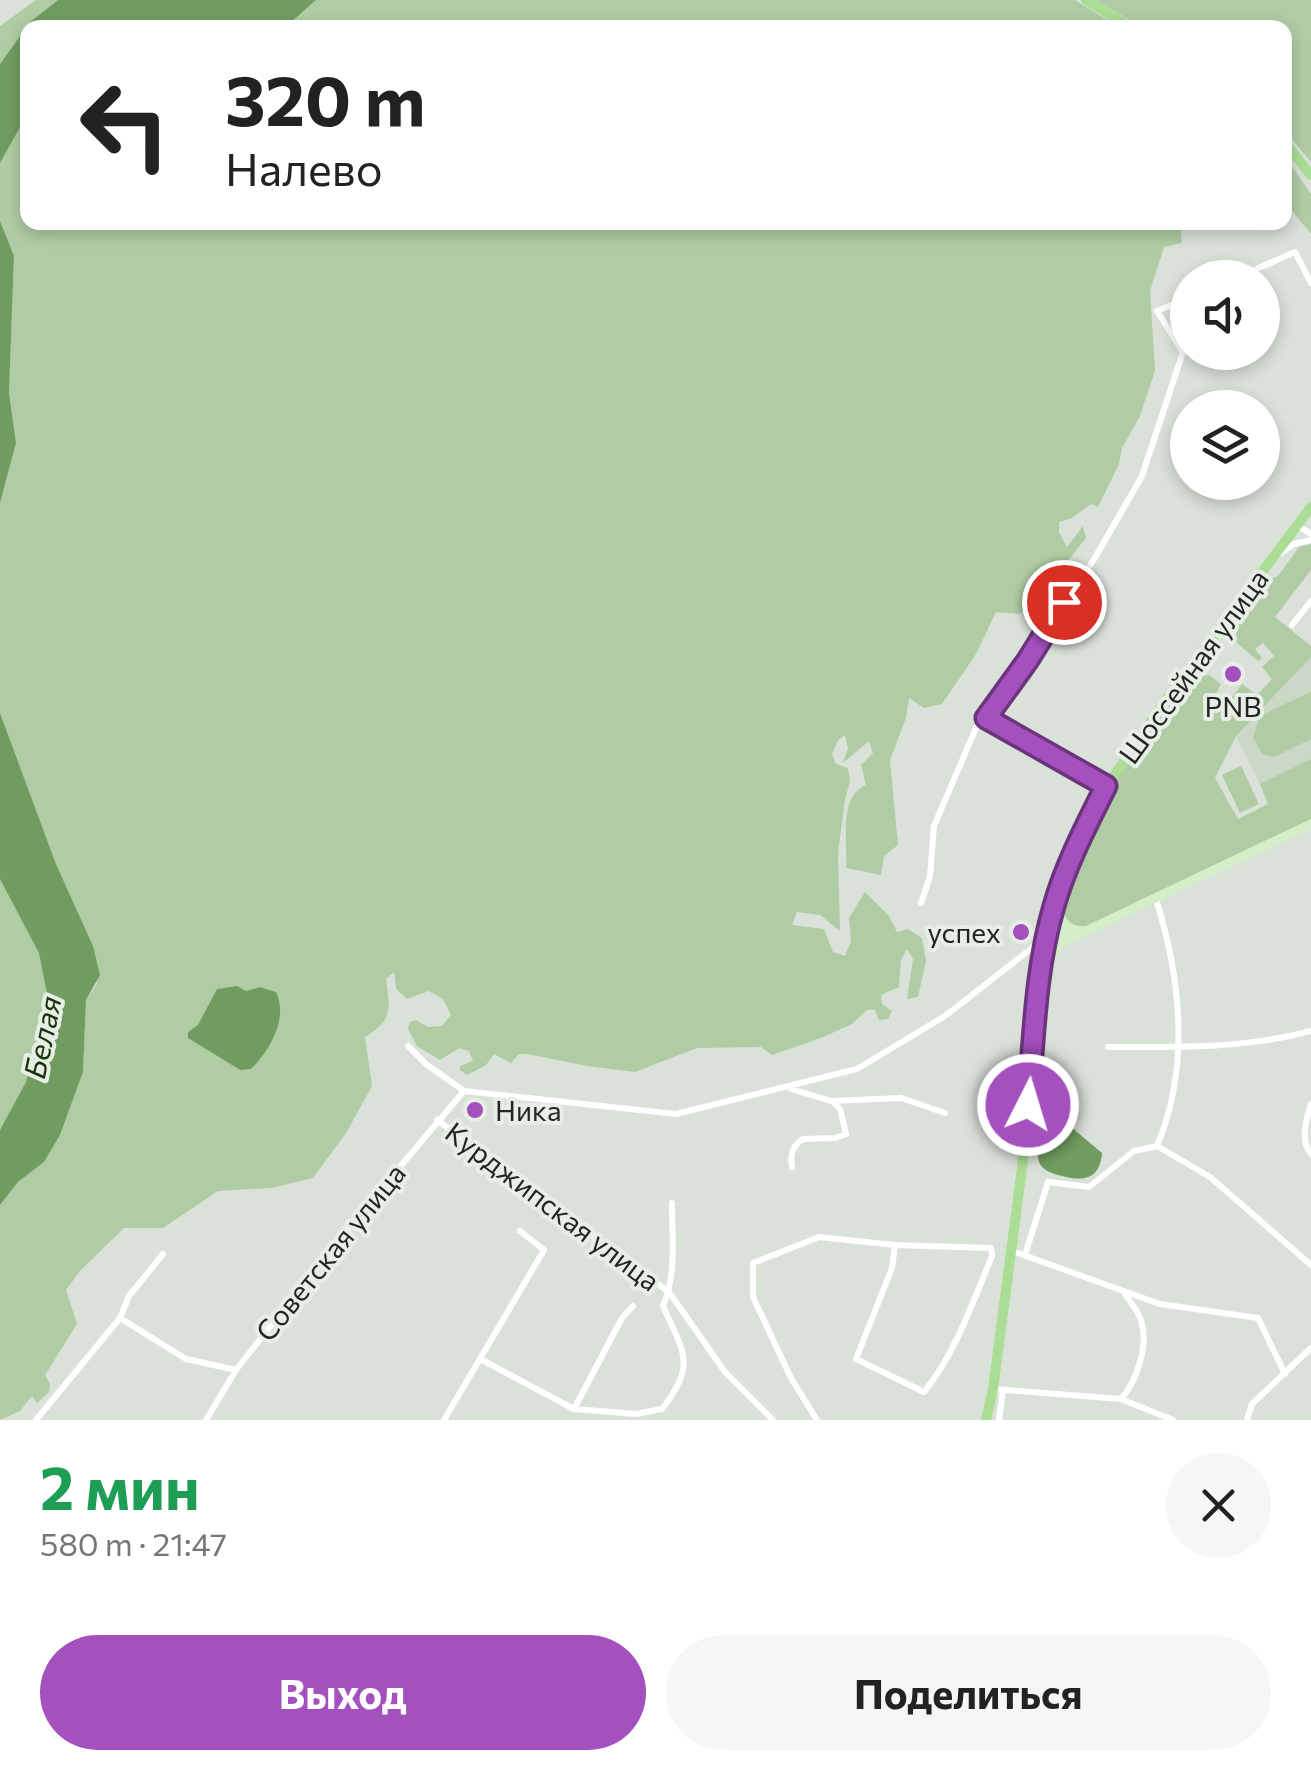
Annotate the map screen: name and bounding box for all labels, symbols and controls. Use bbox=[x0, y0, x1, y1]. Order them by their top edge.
text: 320 m bbox=[225, 55, 426, 140]
icon: left bbox=[60, 60, 190, 190]
text: Налево bbox=[225, 140, 383, 195]
map controls bbox=[1170, 260, 1280, 500]
button: sound bbox=[1170, 260, 1280, 370]
button: layers bbox=[1170, 390, 1280, 500]
pin bbox=[1022, 560, 1107, 645]
street label: Шоссейная улица bbox=[1111, 562, 1275, 770]
icon: arrive bbox=[1037, 575, 1092, 630]
marker: PNB bbox=[1222, 663, 1244, 685]
place label: PNB bbox=[1205, 689, 1261, 723]
place label: успех bbox=[928, 915, 1001, 949]
marker: успех bbox=[1010, 921, 1032, 943]
water label: Белая bbox=[14, 992, 68, 1082]
position arrow bbox=[976, 1053, 1080, 1157]
place label: Ника bbox=[495, 1093, 562, 1127]
marker: Ника bbox=[464, 1099, 486, 1121]
street label: Курджипская улица bbox=[439, 1114, 667, 1298]
street label: Советская улица bbox=[248, 1156, 412, 1348]
text: 2 мин bbox=[40, 1449, 200, 1522]
button: close bbox=[1166, 1453, 1271, 1558]
text: 580 m · 21:47 bbox=[40, 1523, 227, 1563]
button: Выход bbox=[40, 1635, 646, 1750]
button: Поделиться bbox=[666, 1635, 1271, 1750]

